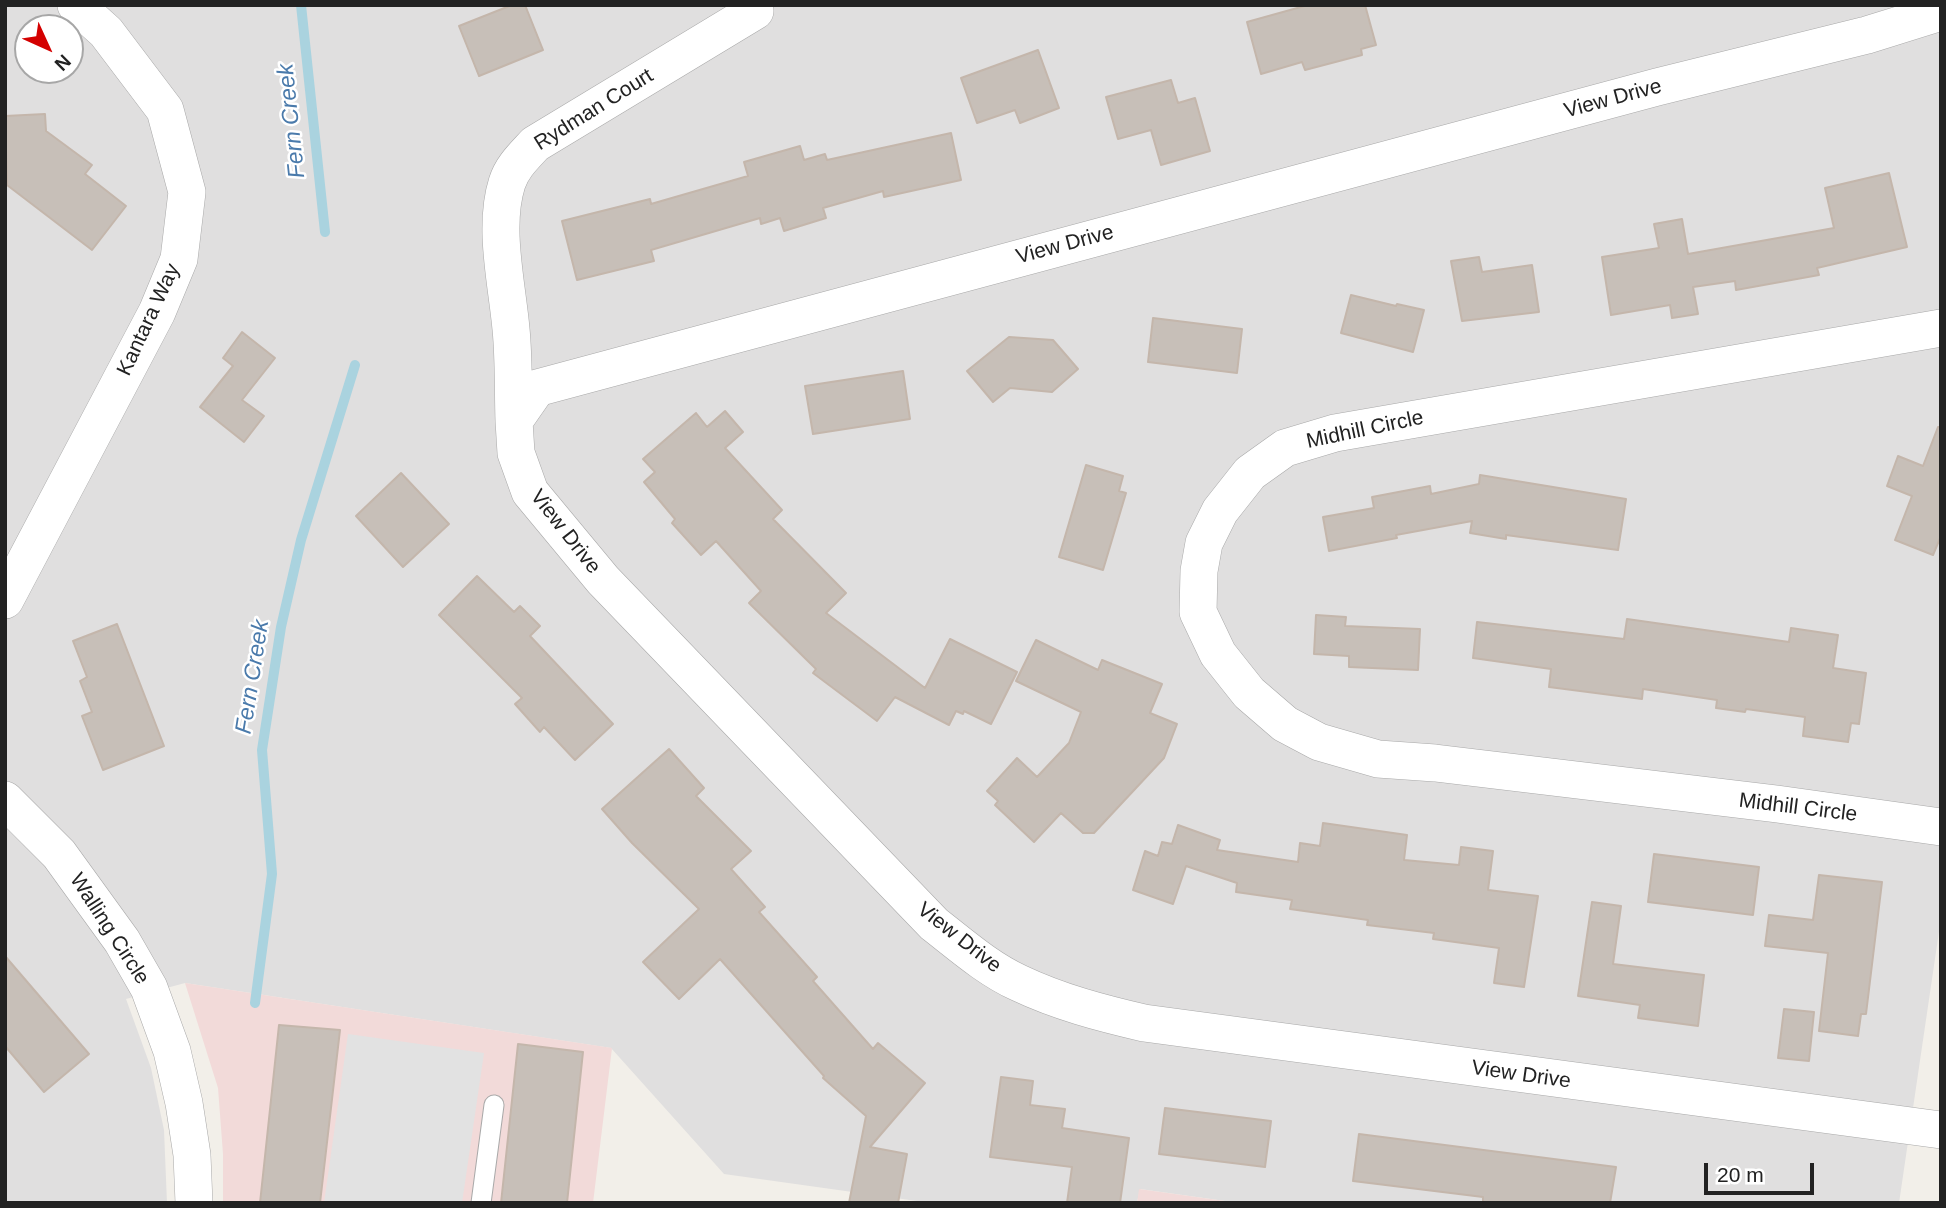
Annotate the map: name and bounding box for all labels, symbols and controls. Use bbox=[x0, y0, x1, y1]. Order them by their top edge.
north arrow bbox=[14, 14, 84, 84]
text: N bbox=[51, 51, 75, 75]
water label: Fern Creek bbox=[272, 62, 312, 180]
street label: Rydman Court bbox=[530, 63, 658, 157]
street label: View Drive bbox=[1561, 74, 1665, 124]
street label: View Drive bbox=[1013, 220, 1117, 270]
street label: Kantara Way bbox=[112, 260, 186, 380]
street label: Midhill Circle bbox=[1304, 405, 1426, 455]
street label: View Drive bbox=[524, 485, 606, 579]
water label: Fern Creek bbox=[230, 618, 276, 736]
street label: Midhill Circle bbox=[1737, 788, 1859, 828]
street label: Walling Circle bbox=[64, 869, 154, 989]
street label: View Drive bbox=[912, 897, 1006, 979]
street label: View Drive bbox=[1470, 1056, 1572, 1094]
scale bar bbox=[1708, 1148, 1818, 1192]
text: 20 m bbox=[1717, 1163, 1764, 1186]

